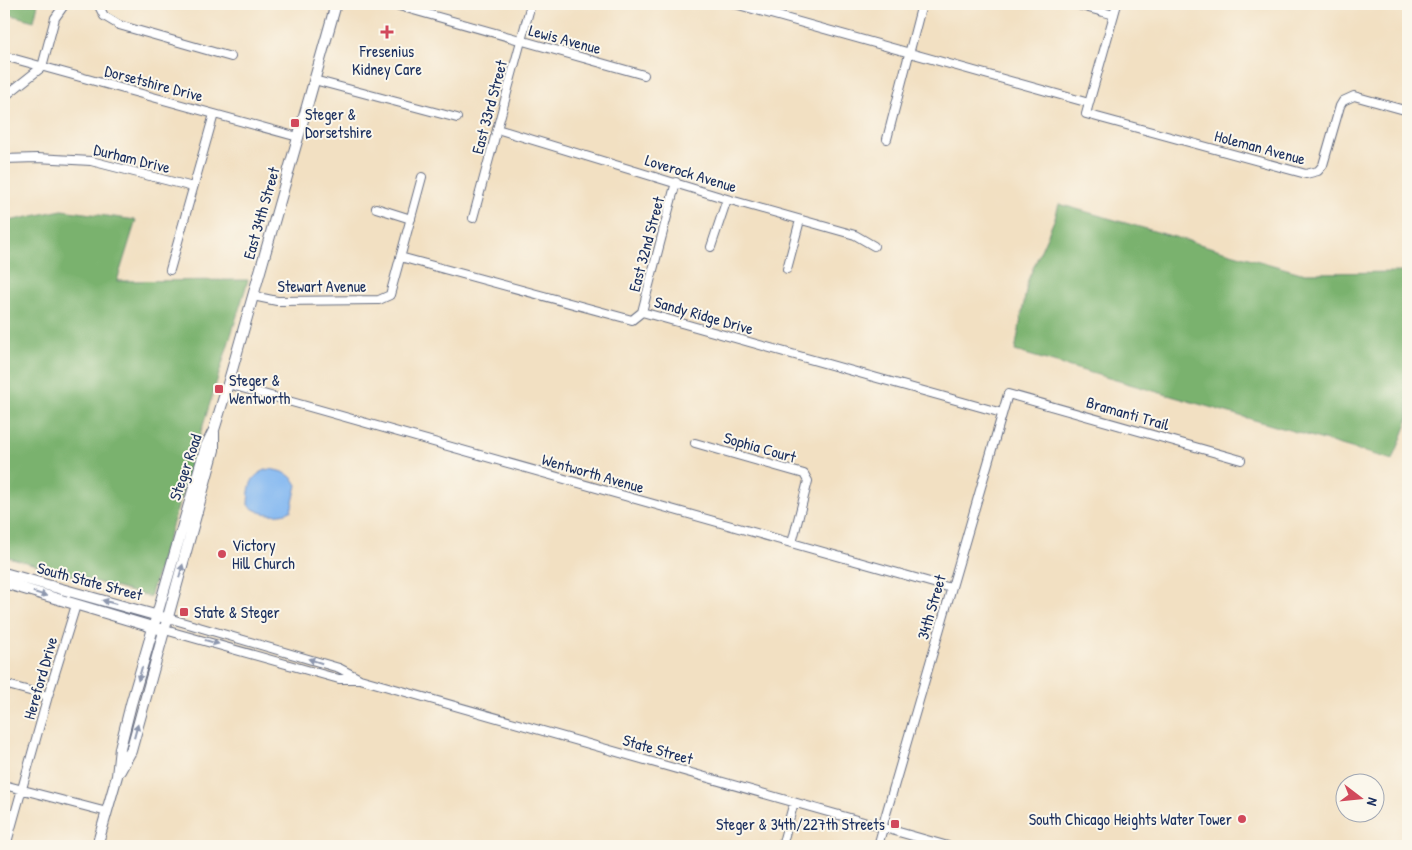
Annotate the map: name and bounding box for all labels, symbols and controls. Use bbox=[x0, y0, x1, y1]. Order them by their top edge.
street label: Lewis Avenue bbox=[527, 19, 604, 59]
marker: Fresenius Kidney Care bbox=[380, 25, 394, 39]
place label: Fresenius Kidney Care bbox=[352, 40, 423, 80]
street label: East 33rd Street bbox=[466, 57, 512, 156]
street label: Dorsetshire Drive bbox=[102, 59, 206, 107]
place label: Steger & Dorsetshire bbox=[305, 103, 373, 143]
marker: Steger & Dorsetshire bbox=[289, 117, 301, 129]
street label: Holeman Avenue bbox=[1212, 124, 1308, 170]
street label: Durham Drive bbox=[92, 138, 173, 178]
street label: Loverock Avenue bbox=[642, 149, 740, 198]
street label: East 34th Street bbox=[237, 164, 285, 262]
street label: East 32nd Street bbox=[623, 193, 669, 294]
street label: Stewart Avenue bbox=[278, 275, 367, 297]
street label: Sandy Ridge Drive bbox=[652, 290, 757, 340]
place label: Steger & Wentworth bbox=[229, 369, 290, 409]
marker: Steger & Wentworth bbox=[213, 383, 225, 395]
street label: Bramanti Trail bbox=[1084, 391, 1173, 436]
street label: Sophia Court bbox=[721, 426, 799, 468]
street label: Steger Road bbox=[163, 431, 207, 503]
street label: Wentworth Avenue bbox=[539, 448, 647, 498]
place label: Victory Hill Church bbox=[232, 534, 295, 574]
marker: Victory Hill Church bbox=[216, 548, 228, 560]
street label: South State Street bbox=[35, 556, 145, 606]
one-way arrow bbox=[177, 564, 185, 579]
street label: 34th Street bbox=[911, 572, 951, 642]
one-way arrow bbox=[32, 590, 47, 598]
one-way arrow bbox=[102, 598, 117, 606]
place label: State & Steger bbox=[194, 601, 280, 623]
marker: State & Steger bbox=[178, 606, 190, 618]
street label: Hereford Drive bbox=[18, 634, 62, 722]
one-way arrow bbox=[204, 639, 219, 647]
one-way arrow bbox=[307, 657, 322, 664]
one-way arrow bbox=[135, 667, 143, 682]
one-way arrow bbox=[132, 724, 140, 739]
street label: State Street bbox=[620, 729, 696, 770]
north arrow bbox=[1334, 772, 1384, 822]
text: N bbox=[1363, 796, 1383, 808]
place label: South Chicago Heights Water Tower bbox=[1029, 808, 1232, 830]
place label: Steger & 34th/227th Streets bbox=[716, 813, 885, 835]
marker: South Chicago Heights Water Tower bbox=[1236, 813, 1248, 825]
marker: Steger & 34th/227th Streets bbox=[889, 818, 901, 830]

